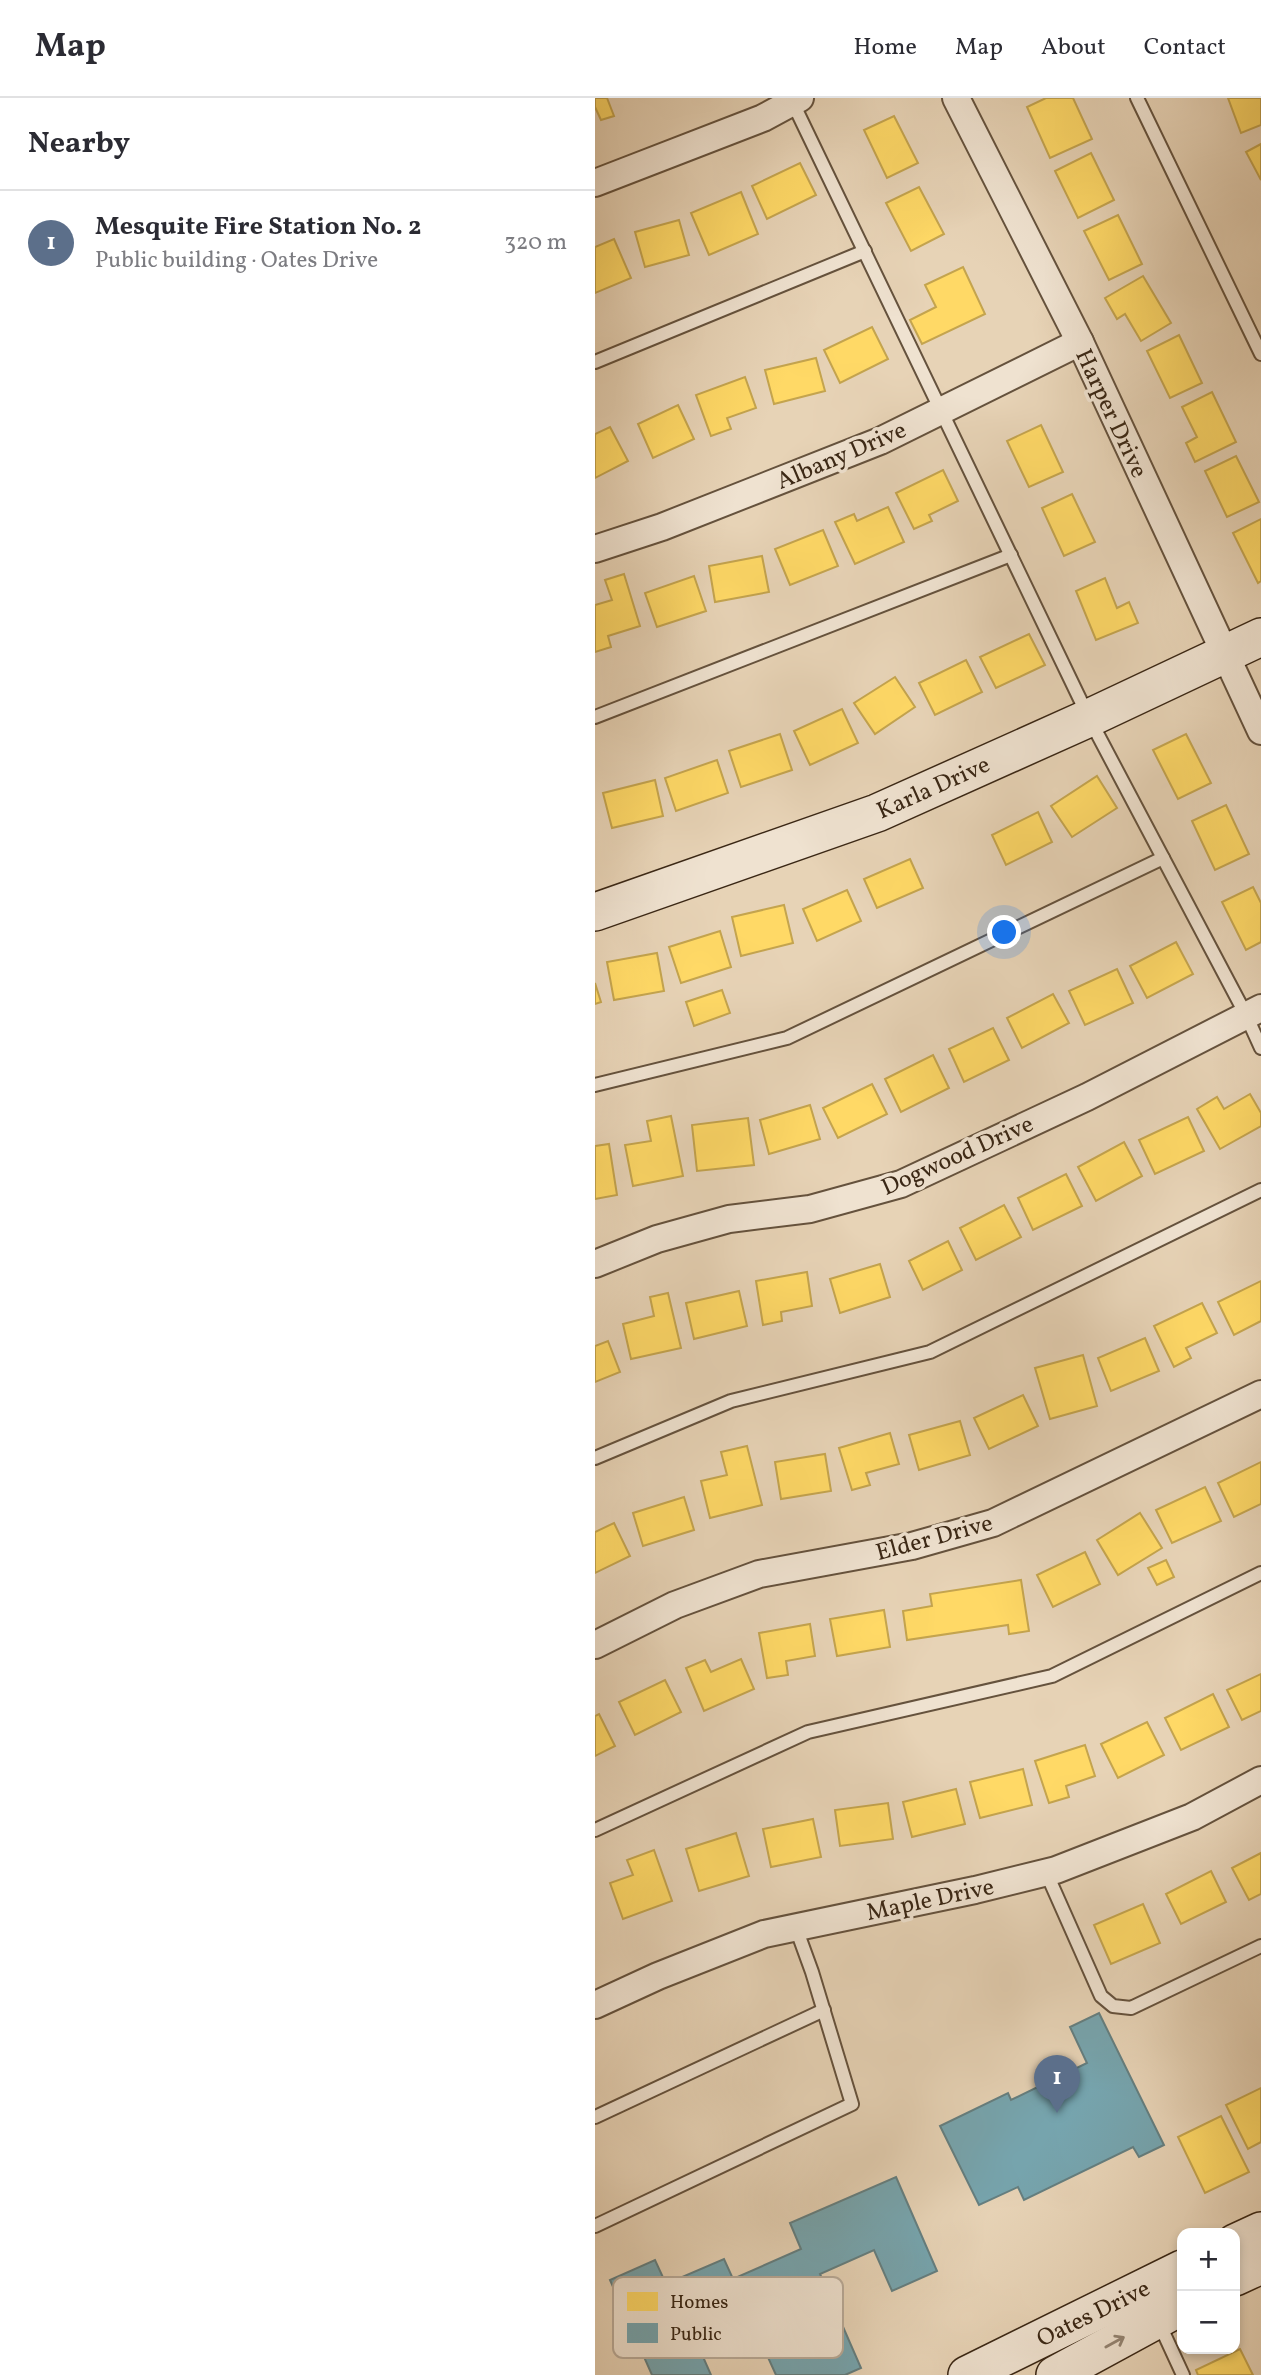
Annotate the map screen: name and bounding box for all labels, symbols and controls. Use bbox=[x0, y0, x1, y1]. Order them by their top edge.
text: Map bbox=[35, 25, 106, 71]
text: Home bbox=[853, 31, 917, 65]
text: Map bbox=[955, 31, 1003, 65]
text: About bbox=[1041, 31, 1106, 65]
text: Contact bbox=[1144, 31, 1226, 65]
text: Nearby bbox=[28, 123, 130, 165]
text: Mesquite Fire Station No. 2 bbox=[95, 209, 422, 245]
text: 1 bbox=[46, 227, 56, 259]
text: 320 m bbox=[504, 227, 567, 259]
text: Public building · Oates Drive bbox=[95, 245, 378, 277]
street label: Harper Drive bbox=[1065, 344, 1155, 484]
street label: Albany Drive bbox=[772, 414, 912, 499]
street label: Karla Drive bbox=[872, 749, 996, 829]
your location bbox=[987, 915, 1021, 949]
street label: Dogwood Drive bbox=[876, 1108, 1039, 1206]
street label: Elder Drive bbox=[872, 1507, 997, 1571]
street label: Maple Drive bbox=[863, 1871, 997, 1931]
pin: 1 bbox=[1034, 2055, 1080, 2113]
map controls bbox=[1177, 2228, 1240, 2354]
button: + bbox=[1177, 2228, 1240, 2291]
street label: Oates Drive bbox=[1031, 2273, 1156, 2357]
legend bbox=[613, 2277, 843, 2358]
text: Homes bbox=[670, 2290, 728, 2316]
button: − bbox=[1177, 2291, 1240, 2354]
text: Public bbox=[670, 2322, 722, 2348]
one-way arrow bbox=[1104, 2335, 1125, 2349]

